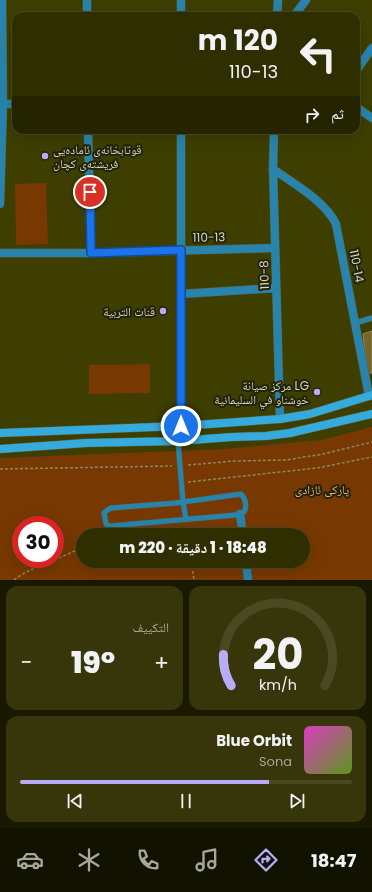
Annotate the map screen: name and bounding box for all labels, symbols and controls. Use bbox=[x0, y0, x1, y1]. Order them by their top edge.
text: 120 m bbox=[198, 21, 278, 60]
icon: left bbox=[292, 28, 344, 80]
text: 110-13 bbox=[229, 59, 278, 84]
text: ثم bbox=[331, 103, 344, 124]
icon: right bbox=[301, 104, 323, 126]
place label: قوتابخانەی ئامادەیی فریشتەی کچان bbox=[53, 141, 142, 172]
marker: قوتابخانەی ئامادەیی فریشتەی کچان bbox=[40, 151, 50, 161]
pin bbox=[73, 175, 107, 209]
icon: arrive bbox=[79, 181, 101, 203]
street label: 110-13 bbox=[192, 228, 226, 246]
street label: 110-14 bbox=[345, 248, 369, 284]
street label: 110-8 bbox=[255, 260, 273, 290]
place label: قنات التربیة bbox=[103, 303, 155, 320]
marker: قنات التربیة bbox=[158, 306, 168, 316]
place label: مركز صيانة LG خوشناو في السليمانية bbox=[214, 377, 309, 410]
marker: مركز صيانة LG خوشناو في السليمانية bbox=[312, 387, 322, 397]
position arrow bbox=[160, 405, 202, 447]
park label: پارکی ئازادی bbox=[295, 481, 350, 498]
speed limit sign: 30 bbox=[12, 516, 64, 568]
text: 18:48 · 1 دقيقة · 220 m bbox=[119, 537, 267, 558]
text: التكييف bbox=[133, 618, 169, 637]
text: 20 bbox=[252, 625, 303, 684]
text: 19° bbox=[71, 641, 115, 684]
text: − bbox=[20, 647, 32, 678]
text: + bbox=[154, 647, 169, 678]
text: km/h bbox=[258, 675, 297, 695]
text: Blue Orbit bbox=[216, 730, 292, 751]
text: Sona bbox=[259, 752, 292, 771]
icon: previous bbox=[64, 790, 86, 812]
icon: pause bbox=[175, 790, 197, 812]
icon: next bbox=[286, 790, 308, 812]
icon: car bbox=[16, 846, 44, 874]
icon: climate bbox=[75, 846, 103, 874]
icon: phone bbox=[134, 846, 162, 874]
icon: music bbox=[193, 846, 221, 874]
icon: directions bbox=[252, 846, 280, 874]
text: 18:47 bbox=[311, 848, 356, 873]

